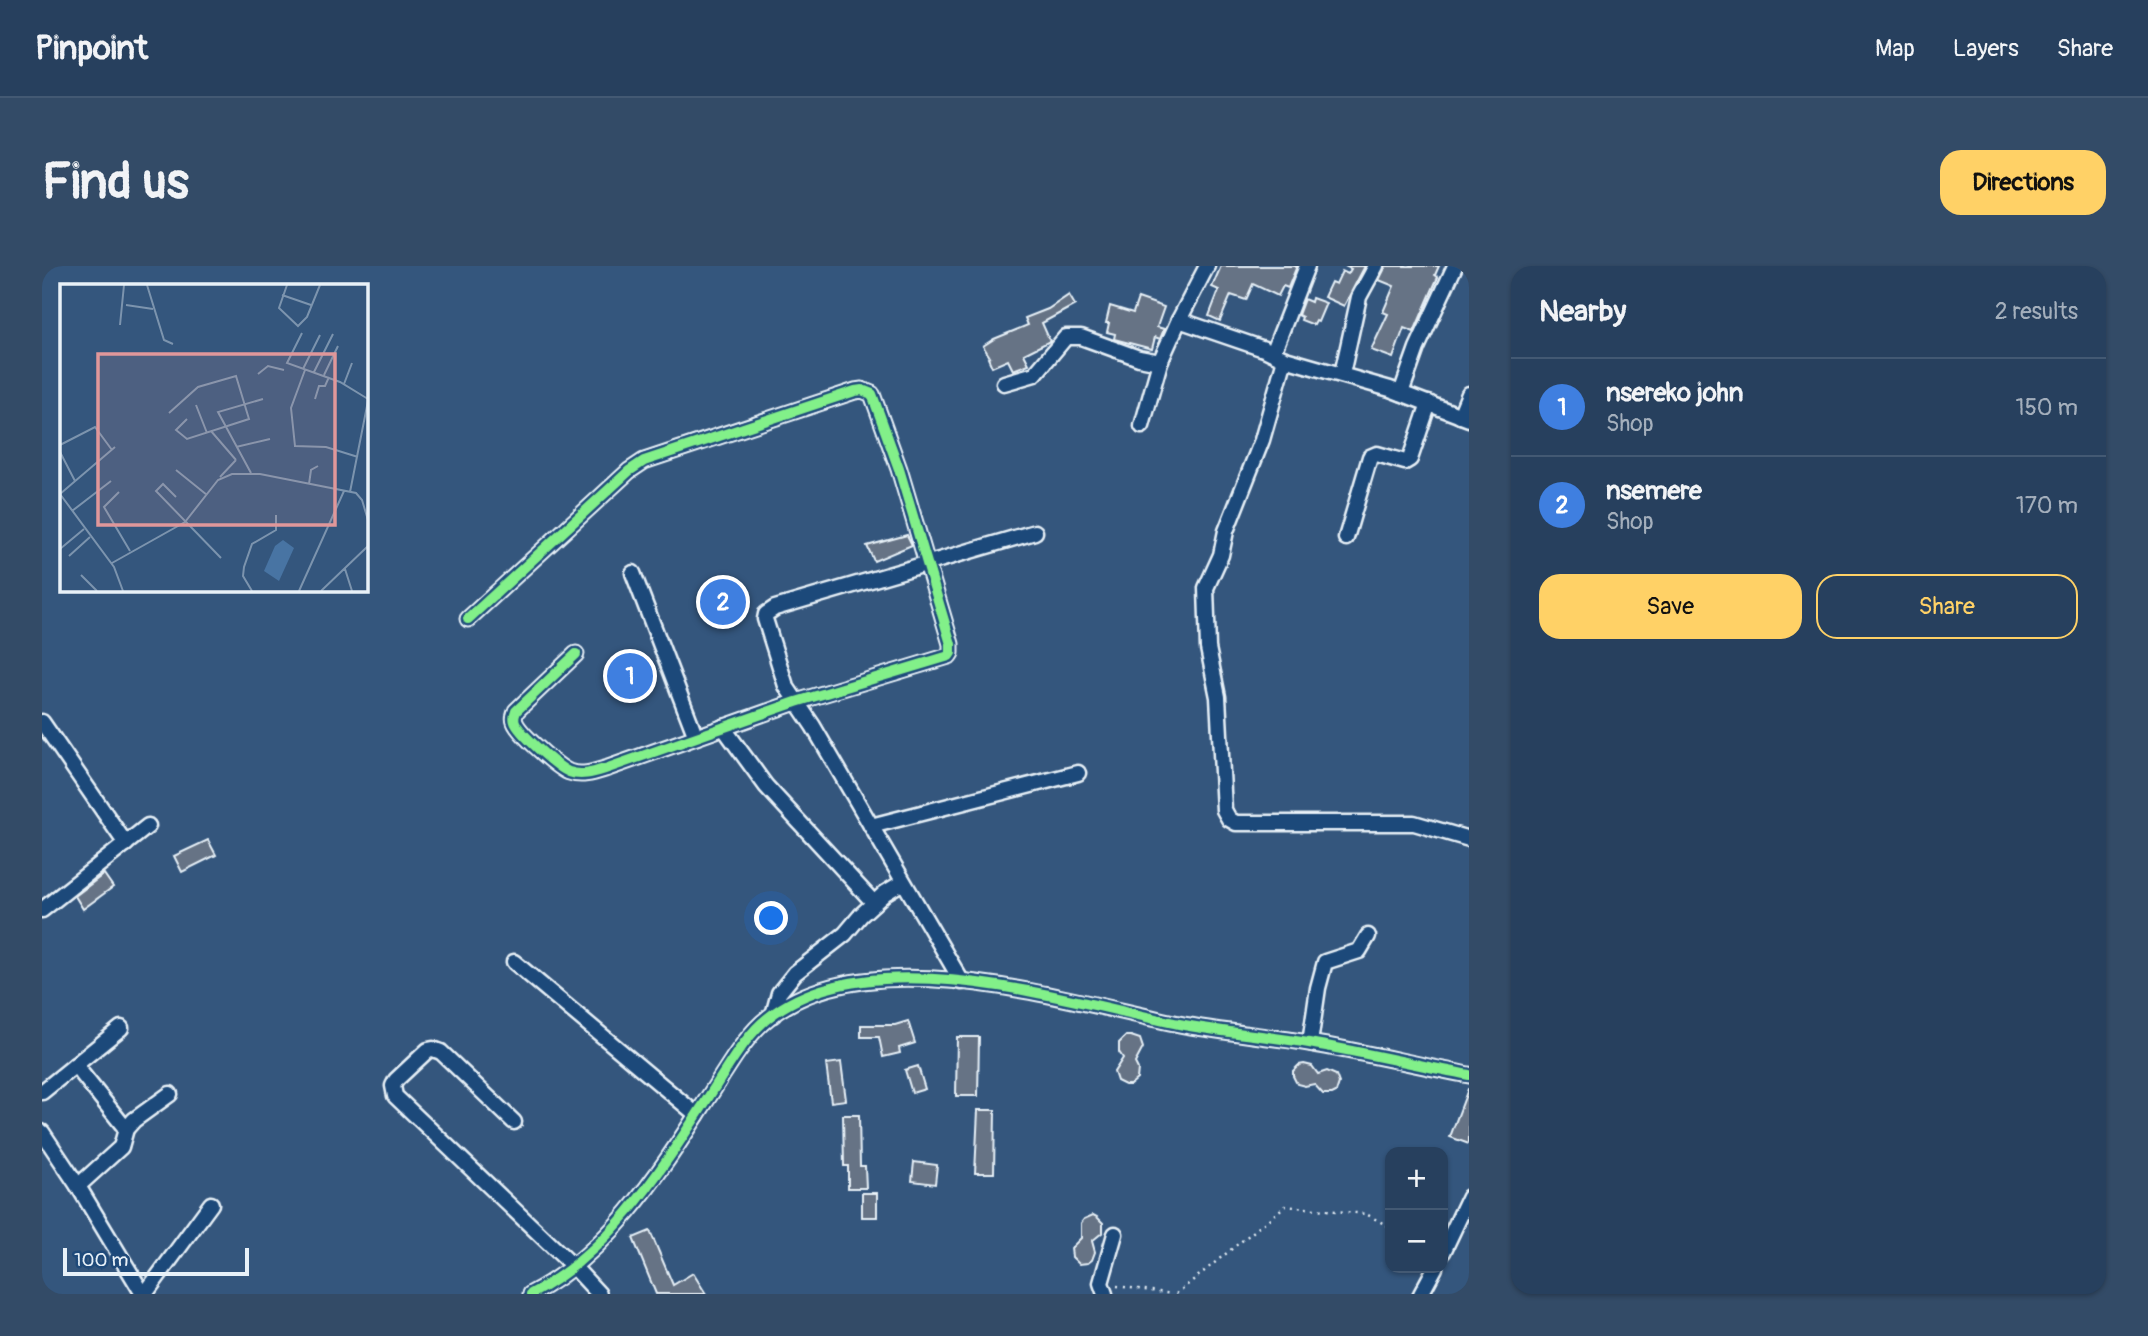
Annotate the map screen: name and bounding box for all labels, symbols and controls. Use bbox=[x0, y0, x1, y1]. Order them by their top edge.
text: Pinpoint bbox=[35, 28, 148, 69]
text: Map bbox=[1875, 34, 1915, 63]
text: Layers bbox=[1953, 34, 2019, 63]
text: Share bbox=[2057, 34, 2113, 63]
button: Directions bbox=[1940, 150, 2106, 215]
text: Find us bbox=[42, 152, 189, 213]
inset map bbox=[60, 284, 368, 592]
text: Nearby bbox=[1539, 293, 1626, 330]
text: 2 results bbox=[1995, 297, 2078, 326]
text: nsereko john bbox=[1606, 377, 1744, 409]
text: 1 bbox=[1558, 393, 1567, 422]
text: 150 m bbox=[2015, 393, 2078, 422]
text: Shop bbox=[1606, 409, 1654, 438]
text: nsemere bbox=[1606, 475, 1702, 507]
text: 2 bbox=[1556, 491, 1568, 520]
text: 170 m bbox=[2016, 491, 2078, 520]
text: Shop bbox=[1606, 507, 1654, 536]
button: Save bbox=[1539, 574, 1802, 639]
button: Share bbox=[1816, 574, 2078, 639]
pin: 2 bbox=[700, 576, 746, 628]
pin: 1 bbox=[607, 650, 653, 702]
your location bbox=[754, 901, 788, 935]
map controls bbox=[1385, 1147, 1448, 1273]
button: + bbox=[1385, 1147, 1448, 1210]
button: − bbox=[1385, 1210, 1448, 1273]
scale bar bbox=[63, 1245, 248, 1277]
text: 100 m bbox=[74, 1248, 128, 1272]

